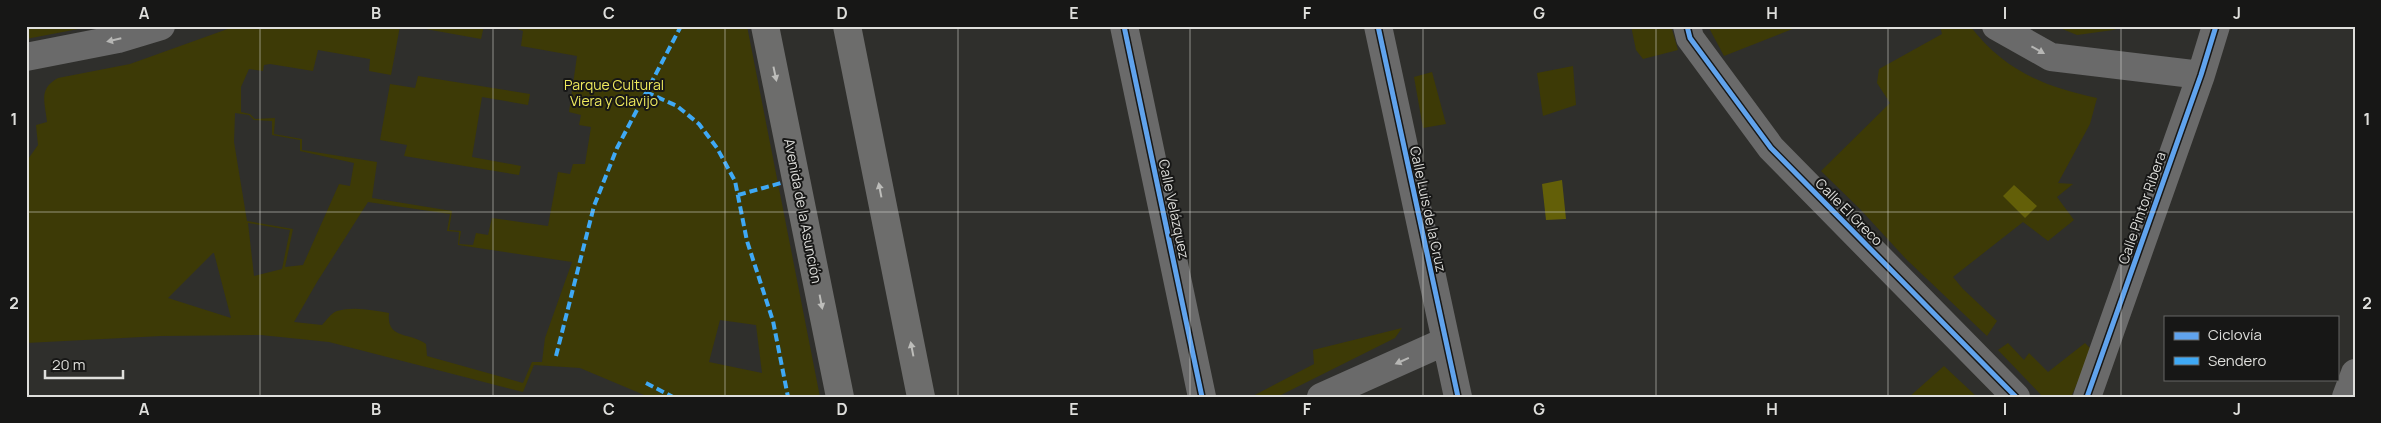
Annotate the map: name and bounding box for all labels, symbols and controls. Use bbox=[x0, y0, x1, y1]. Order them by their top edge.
text: A bbox=[139, 2, 150, 24]
text: B bbox=[371, 2, 381, 24]
text: C bbox=[603, 2, 615, 24]
text: D bbox=[836, 2, 848, 24]
text: E bbox=[1069, 2, 1079, 24]
text: F bbox=[1303, 2, 1312, 24]
text: G bbox=[1533, 2, 1545, 24]
text: H bbox=[1766, 2, 1778, 24]
text: I bbox=[2003, 2, 2007, 24]
text: J bbox=[2233, 2, 2241, 24]
one-way arrow bbox=[107, 36, 122, 44]
one-way arrow bbox=[2031, 46, 2046, 54]
one-way arrow bbox=[771, 66, 779, 82]
park label: Parque Cultural Viera y Clavijo bbox=[564, 75, 664, 110]
text: 1 bbox=[10, 108, 18, 130]
text: 1 bbox=[2363, 108, 2371, 130]
street label: Avenida de la Asunción bbox=[780, 137, 827, 285]
street label: Calle Luis de la Cruz bbox=[1406, 144, 1451, 274]
street label: Calle Pintor Ribera bbox=[2113, 149, 2170, 267]
street label: Calle Velázquez bbox=[1155, 157, 1194, 260]
street label: Calle El Greco bbox=[1811, 174, 1887, 250]
one-way arrow bbox=[876, 182, 884, 197]
text: 2 bbox=[9, 292, 19, 314]
text: 2 bbox=[2362, 292, 2372, 314]
one-way arrow bbox=[817, 294, 825, 309]
legend bbox=[2164, 316, 2338, 380]
text: Ciclovía bbox=[2208, 324, 2262, 345]
one-way arrow bbox=[907, 341, 915, 357]
scale bar bbox=[45, 348, 122, 380]
text: Sendero bbox=[2208, 350, 2267, 371]
text: 20 m bbox=[52, 354, 85, 375]
one-way arrow bbox=[1395, 357, 1409, 365]
text: A bbox=[139, 398, 150, 420]
text: B bbox=[371, 398, 381, 420]
text: C bbox=[603, 398, 615, 420]
text: D bbox=[836, 398, 848, 420]
text: E bbox=[1069, 398, 1079, 420]
text: F bbox=[1303, 398, 1312, 420]
text: G bbox=[1533, 398, 1545, 420]
text: H bbox=[1766, 398, 1778, 420]
text: I bbox=[2003, 398, 2007, 420]
text: J bbox=[2233, 398, 2241, 420]

